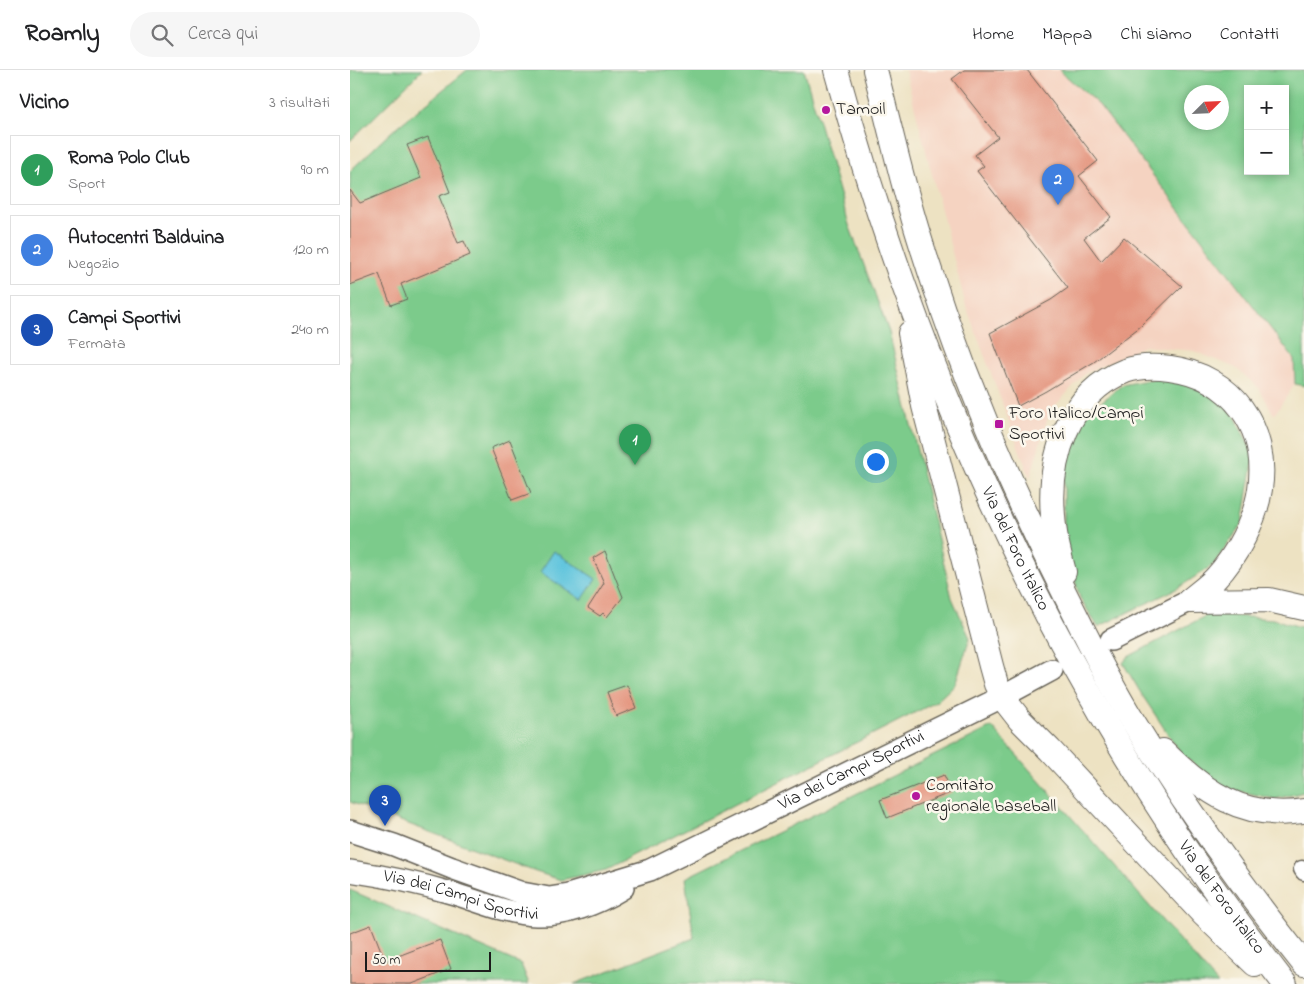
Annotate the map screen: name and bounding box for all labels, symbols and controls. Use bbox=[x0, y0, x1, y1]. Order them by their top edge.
search box bbox=[130, 12, 480, 57]
text: Roamly bbox=[25, 17, 100, 52]
icon: search bbox=[148, 21, 176, 49]
text: Cerca qui bbox=[188, 21, 258, 48]
text: Home bbox=[972, 22, 1014, 48]
text: Mappa bbox=[1042, 22, 1092, 48]
text: Chi siamo bbox=[1120, 22, 1192, 48]
text: Contatti bbox=[1220, 22, 1279, 48]
north arrow bbox=[1184, 85, 1229, 130]
map controls bbox=[1244, 85, 1289, 175]
button: + bbox=[1244, 85, 1289, 130]
text: Vicino bbox=[20, 88, 69, 118]
text: 3 risultati bbox=[269, 91, 330, 115]
place label: Tamoil bbox=[836, 97, 886, 123]
marker: Tamoil bbox=[820, 104, 832, 116]
button: − bbox=[1244, 130, 1289, 175]
text: Roma Polo Club bbox=[68, 145, 190, 172]
text: 1 bbox=[34, 158, 40, 182]
text: 90 m bbox=[301, 158, 329, 182]
pin: 2 bbox=[1042, 164, 1074, 205]
text: Sport bbox=[68, 172, 106, 196]
text: Autocentri Balduina bbox=[68, 225, 224, 252]
text: 2 bbox=[33, 238, 41, 262]
text: 120 m bbox=[293, 238, 329, 262]
text: Negozio bbox=[68, 252, 119, 276]
text: Campi Sportivi bbox=[68, 305, 181, 332]
text: 3 bbox=[34, 318, 40, 342]
text: 240 m bbox=[291, 318, 329, 342]
text: Fermata bbox=[68, 332, 126, 356]
place label: Foro Italico/Campi Sportivi bbox=[1008, 401, 1144, 448]
marker: Foro Italico/Campi Sportivi bbox=[993, 418, 1005, 430]
pin: 1 bbox=[619, 424, 651, 465]
your location bbox=[863, 449, 889, 475]
street label: Via del Foro Italico bbox=[973, 482, 1056, 616]
street label: Via dei Campi Sportivi bbox=[773, 724, 929, 818]
place label: Comitato regionale baseball bbox=[926, 773, 1056, 821]
pin: 3 bbox=[369, 785, 401, 826]
marker: Comitato regionale baseball bbox=[910, 790, 922, 802]
street label: Via del Foro Italico bbox=[1171, 835, 1271, 960]
street label: Via dei Campi Sportivi bbox=[380, 864, 539, 928]
scale bar bbox=[365, 949, 491, 972]
text: 50 m bbox=[372, 950, 400, 971]

